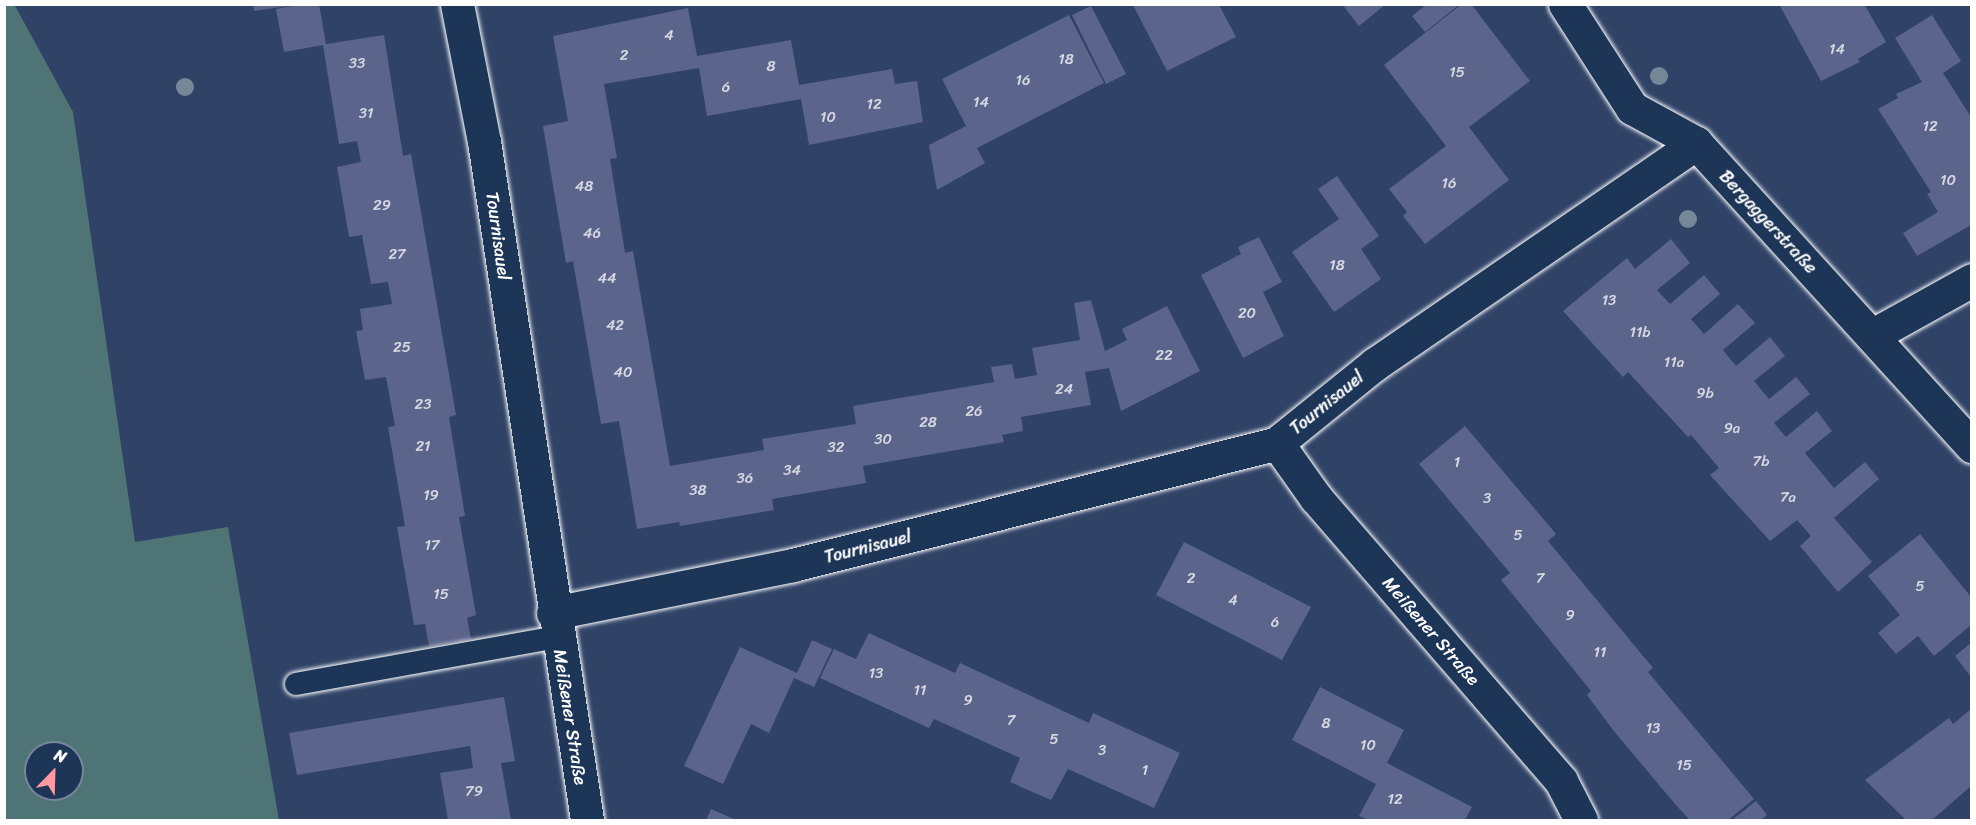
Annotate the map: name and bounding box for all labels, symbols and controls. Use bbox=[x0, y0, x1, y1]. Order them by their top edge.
house number: 4 bbox=[664, 27, 674, 45]
house number: 14 bbox=[1829, 41, 1845, 59]
house number: 2 bbox=[620, 47, 628, 65]
house number: 18 bbox=[1058, 51, 1074, 69]
house number: 33 bbox=[349, 55, 365, 73]
house number: 8 bbox=[766, 58, 776, 76]
house number: 15 bbox=[1449, 64, 1465, 82]
house number: 16 bbox=[1016, 72, 1030, 90]
house number: 6 bbox=[722, 79, 730, 97]
house number: 14 bbox=[973, 94, 989, 112]
house number: 12 bbox=[866, 96, 882, 114]
house number: 31 bbox=[359, 105, 373, 123]
house number: 10 bbox=[820, 109, 836, 127]
house number: 12 bbox=[1922, 118, 1938, 136]
street label: Bergaggerstraße bbox=[1715, 166, 1821, 278]
house number: 10 bbox=[1940, 172, 1956, 190]
house number: 16 bbox=[1442, 175, 1456, 193]
house number: 48 bbox=[575, 178, 593, 196]
street label: Tournisauel bbox=[481, 190, 515, 282]
house number: 29 bbox=[373, 197, 391, 215]
house number: 46 bbox=[583, 225, 601, 243]
house number: 27 bbox=[388, 246, 406, 264]
house number: 18 bbox=[1329, 257, 1345, 275]
house number: 44 bbox=[598, 270, 616, 288]
house number: 13 bbox=[1602, 292, 1616, 310]
house number: 20 bbox=[1238, 305, 1256, 323]
house number: 42 bbox=[606, 317, 624, 335]
house number: 11b bbox=[1629, 324, 1651, 342]
house number: 25 bbox=[393, 339, 411, 357]
house number: 22 bbox=[1155, 347, 1173, 365]
house number: 11a bbox=[1664, 354, 1684, 372]
house number: 40 bbox=[614, 364, 632, 382]
street label: Tournisauel bbox=[1286, 367, 1368, 439]
house number: 24 bbox=[1055, 381, 1073, 399]
house number: 9b bbox=[1696, 385, 1714, 403]
house number: 23 bbox=[415, 396, 431, 414]
house number: 26 bbox=[965, 403, 983, 421]
house number: 28 bbox=[919, 414, 937, 432]
house number: 9a bbox=[1724, 420, 1740, 438]
house number: 30 bbox=[874, 431, 892, 449]
house number: 21 bbox=[415, 438, 431, 456]
house number: 32 bbox=[828, 439, 844, 457]
house number: 7b bbox=[1753, 453, 1769, 471]
house number: 1 bbox=[1454, 454, 1460, 472]
house number: 34 bbox=[783, 462, 801, 480]
house number: 36 bbox=[737, 470, 753, 488]
house number: 38 bbox=[689, 482, 707, 500]
house number: 19 bbox=[423, 487, 439, 505]
house number: 7a bbox=[1780, 489, 1796, 507]
house number: 3 bbox=[1483, 490, 1491, 508]
street label: Tournisauel bbox=[822, 526, 914, 568]
house number: 5 bbox=[1513, 527, 1523, 545]
house number: 17 bbox=[425, 537, 439, 555]
house number: 2 bbox=[1187, 570, 1195, 588]
house number: 7 bbox=[1536, 570, 1544, 588]
street label: Meißener Straße bbox=[1377, 572, 1485, 690]
house number: 5 bbox=[1915, 578, 1925, 596]
house number: 15 bbox=[433, 586, 449, 604]
house number: 4 bbox=[1228, 592, 1238, 610]
house number: 9 bbox=[1565, 607, 1575, 625]
house number: 6 bbox=[1271, 614, 1279, 632]
house number: 11 bbox=[1594, 644, 1606, 662]
street label: Meißener Straße bbox=[549, 647, 591, 787]
house number: 13 bbox=[869, 665, 883, 683]
house number: 11 bbox=[914, 682, 926, 700]
house number: 9 bbox=[963, 692, 973, 710]
house number: 7 bbox=[1007, 712, 1015, 730]
house number: 8 bbox=[1321, 715, 1331, 733]
house number: 13 bbox=[1646, 720, 1660, 738]
house number: 5 bbox=[1049, 731, 1059, 749]
house number: 10 bbox=[1360, 737, 1376, 755]
text: N bbox=[50, 740, 71, 771]
north arrow bbox=[24, 741, 84, 801]
house number: 3 bbox=[1098, 742, 1106, 760]
house number: 15 bbox=[1676, 757, 1692, 775]
house number: 1 bbox=[1142, 762, 1148, 780]
house number: 79 bbox=[465, 783, 483, 801]
house number: 12 bbox=[1387, 791, 1403, 809]

